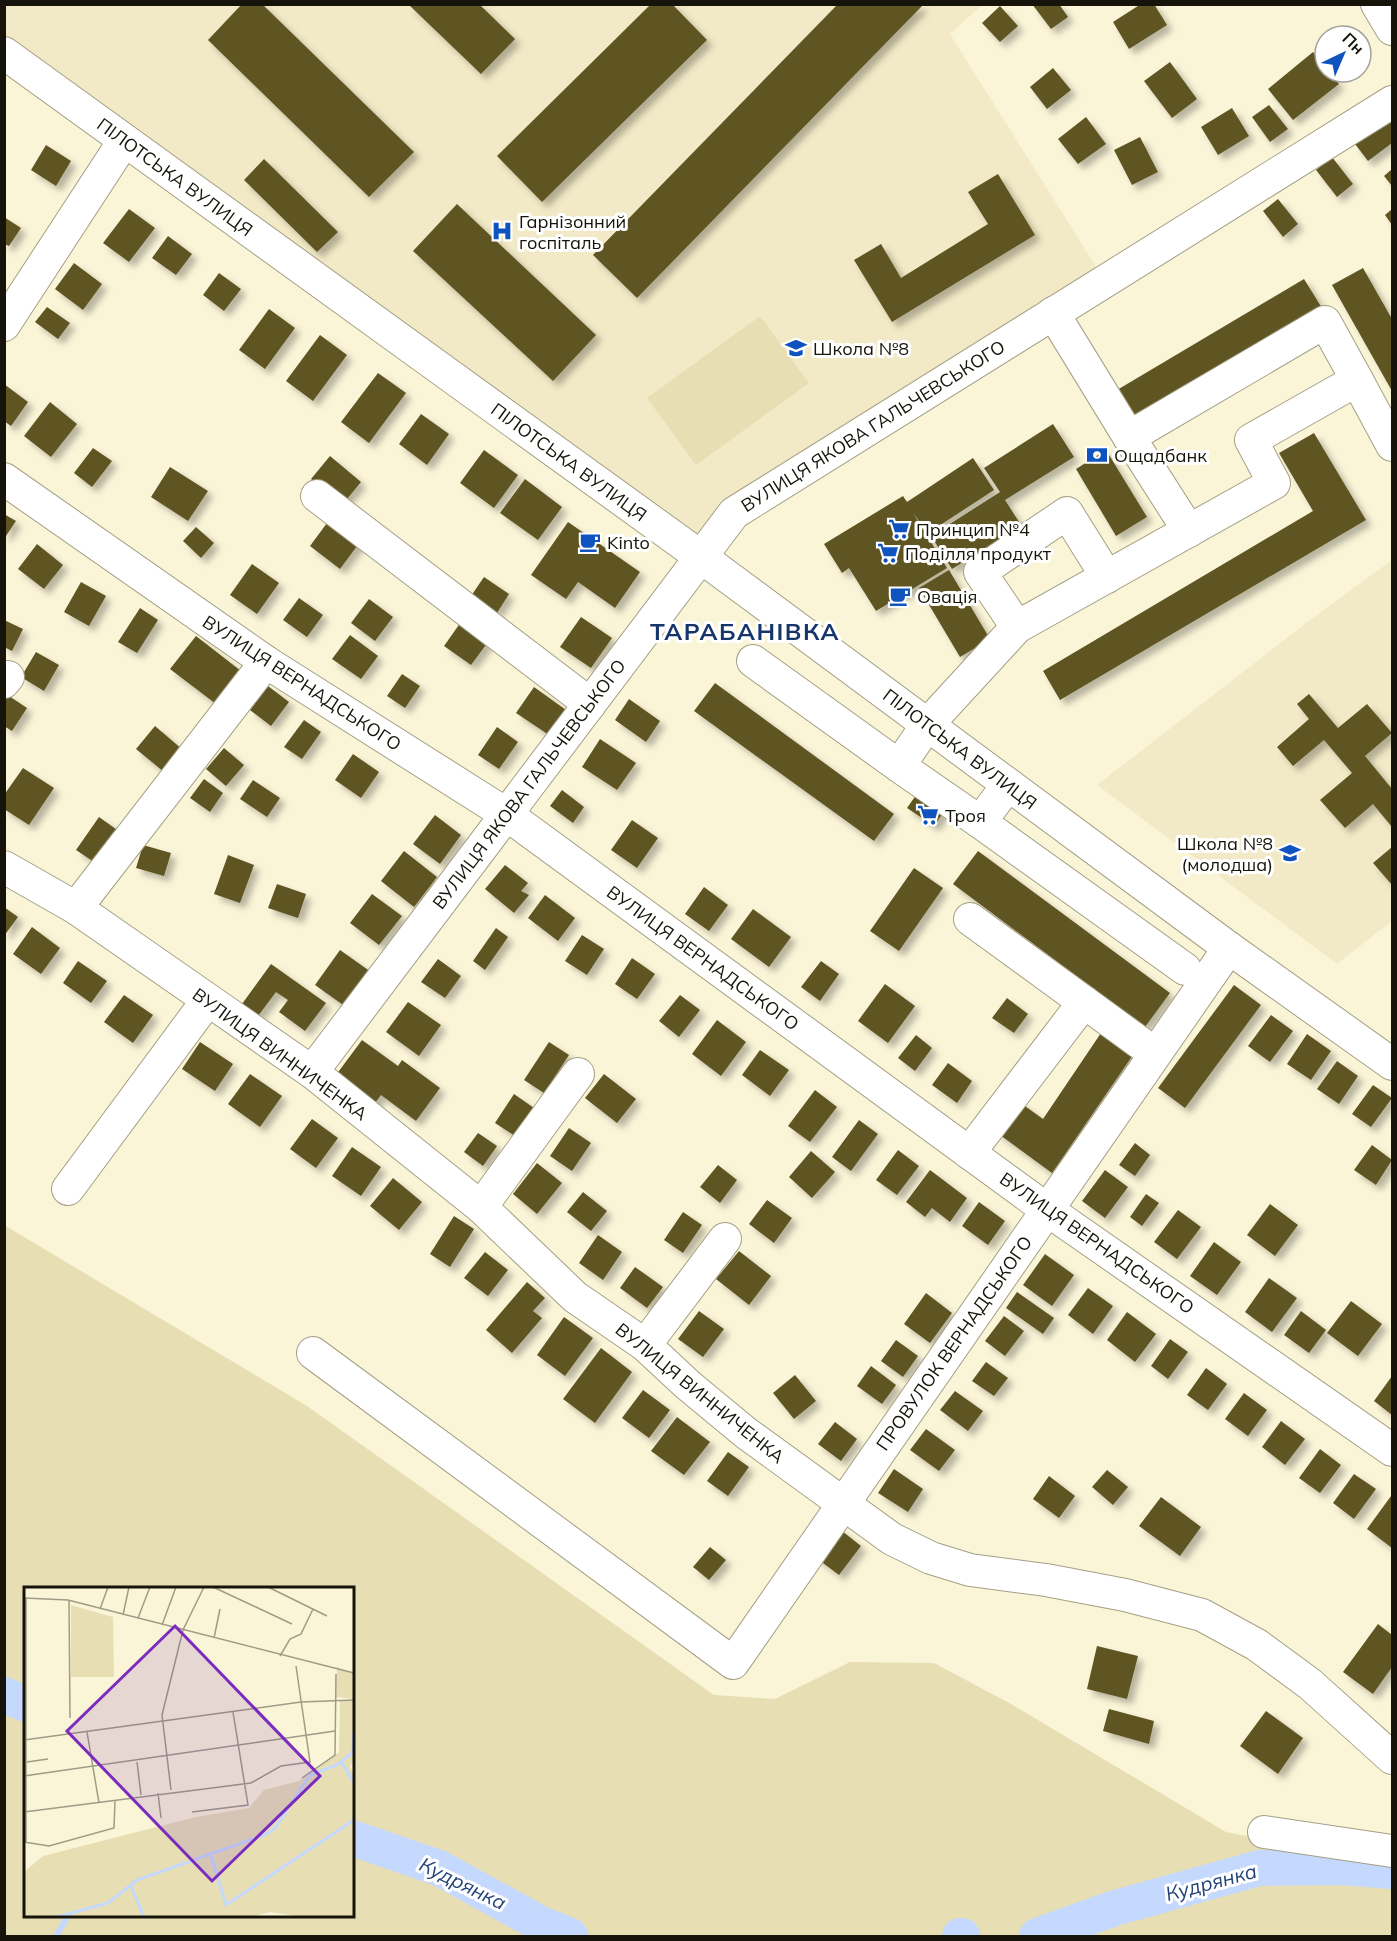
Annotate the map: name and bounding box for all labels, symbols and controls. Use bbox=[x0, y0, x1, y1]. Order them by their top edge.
north arrow bbox=[1313, 24, 1373, 84]
text: Пн bbox=[1338, 28, 1368, 58]
street label: ПІЛОТСЬКА ВУЛИЦЯ bbox=[93, 113, 257, 241]
place label: Гарнізонний госпіталь bbox=[519, 210, 626, 254]
hospital icon: Гарнізонний госпіталь bbox=[490, 219, 514, 243]
street label: ВУЛИЦЯ ЯКОВА ГАЛЬЧЕВСЬКОГО bbox=[737, 335, 1009, 517]
school or university icon: Школа №8 bbox=[784, 336, 808, 360]
place label: Школа №8 bbox=[813, 337, 909, 360]
street label: ПІЛОТСЬКА ВУЛИЦЯ bbox=[487, 398, 651, 526]
bank icon: Ощадбанк bbox=[1085, 443, 1109, 467]
place label: Ощадбанк bbox=[1114, 444, 1207, 467]
supermarket icon: Принцип №4 bbox=[887, 517, 911, 541]
place label: Принцип №4 bbox=[916, 518, 1030, 541]
cafe icon: Kinto bbox=[578, 530, 602, 554]
place label: Kinto bbox=[607, 531, 650, 554]
supermarket icon: Поділля продукт bbox=[876, 541, 900, 565]
place label: Поділля продукт bbox=[905, 542, 1052, 565]
cafe icon: Овація bbox=[888, 584, 912, 608]
place label: Овація bbox=[917, 585, 977, 608]
street label: ВУЛИЦЯ ВЕРНАДСЬКОГО bbox=[198, 610, 406, 756]
district label: ТАРАБАНІВКА bbox=[650, 616, 840, 646]
street label: ВУЛИЦЯ ЯКОВА ГАЛЬЧЕВСЬКОГО bbox=[427, 655, 631, 913]
street label: ПІЛОТСЬКА ВУЛИЦЯ bbox=[878, 684, 1042, 814]
supermarket icon: Троя bbox=[916, 803, 940, 827]
place label: Троя bbox=[945, 804, 986, 827]
place label: Школа №8 (молодша) bbox=[1177, 832, 1273, 876]
school or university icon: Школа №8 (молодша) bbox=[1278, 841, 1302, 865]
street label: ВУЛИЦЯ ВЕРНАДСЬКОГО bbox=[602, 880, 804, 1036]
street label: ВУЛИЦЯ ВИННИЧЕНКА bbox=[188, 983, 372, 1125]
street label: ВУЛИЦЯ ВЕРНАДСЬКОГО bbox=[995, 1167, 1199, 1319]
street label: ПРОВУЛОК ВЕРНАДСЬКОГО bbox=[871, 1231, 1037, 1455]
street label: ВУЛИЦЯ ВИННИЧЕНКА bbox=[611, 1318, 789, 1468]
inset map bbox=[24, 1587, 354, 1917]
water label: Кудрянка bbox=[416, 1851, 510, 1915]
water label: Кудрянка bbox=[1163, 1858, 1259, 1906]

